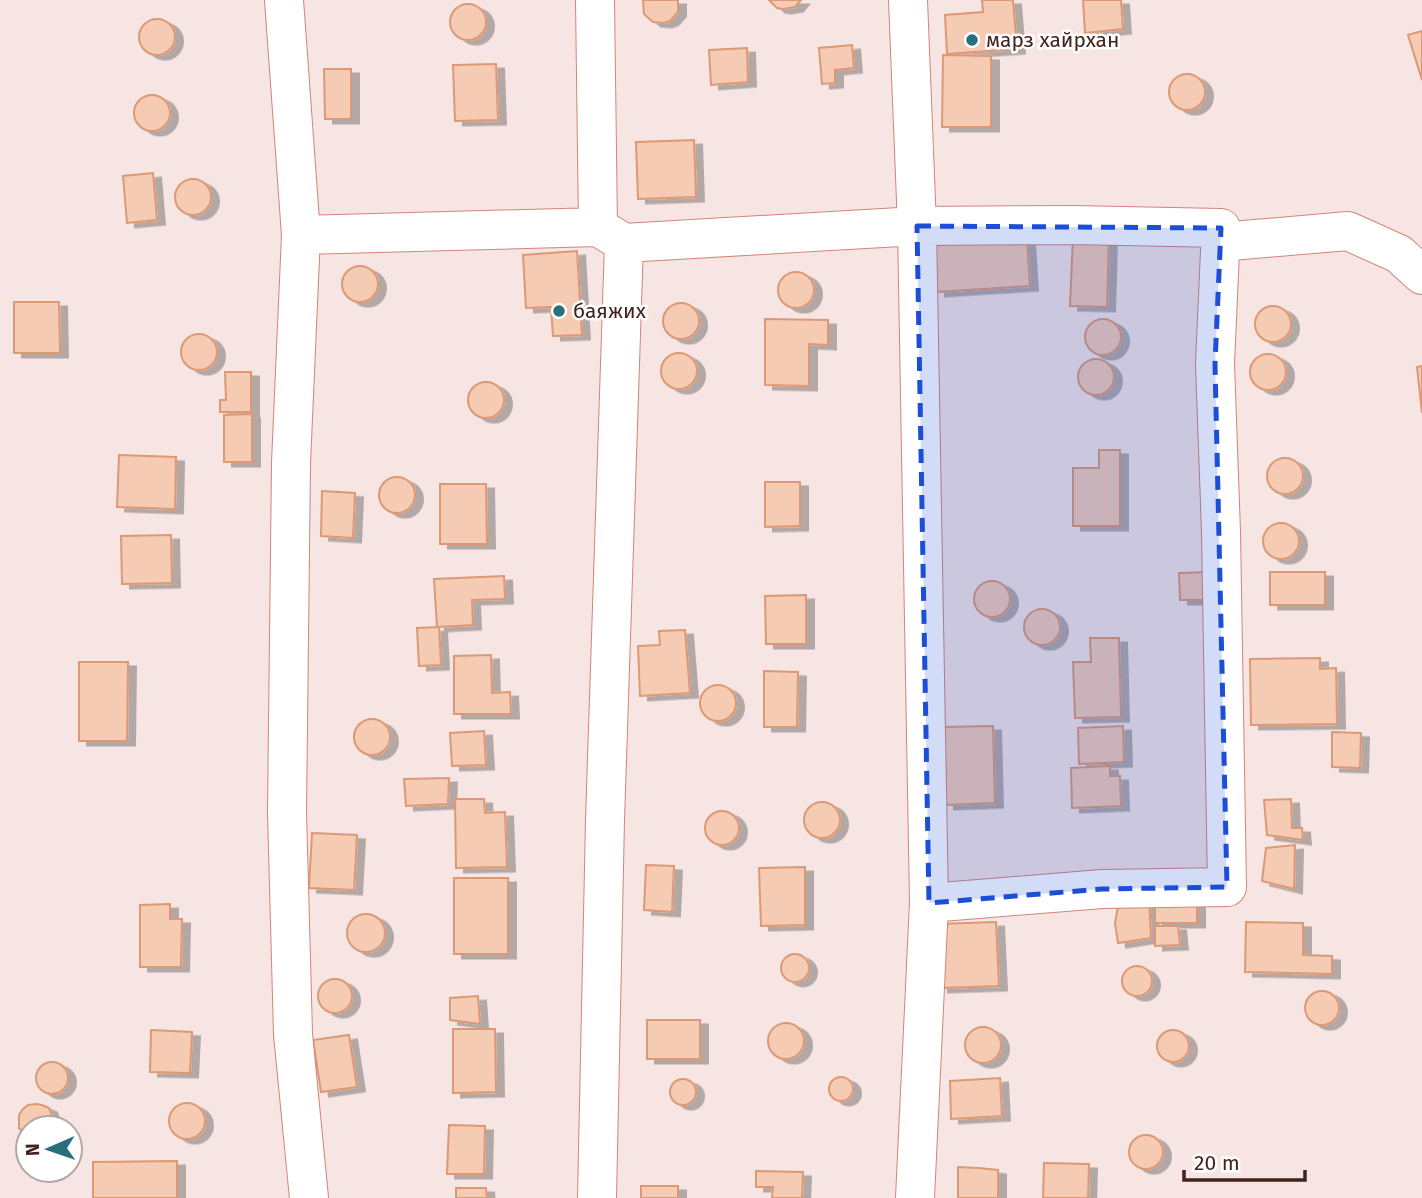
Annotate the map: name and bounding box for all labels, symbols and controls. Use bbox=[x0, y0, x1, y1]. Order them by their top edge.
place label: марз хайрхан bbox=[986, 27, 1119, 53]
marker: марз хайрхан bbox=[964, 32, 980, 48]
place label: баяжих bbox=[573, 298, 647, 324]
marker: баяжих bbox=[551, 303, 567, 319]
north arrow bbox=[14, 1114, 84, 1184]
scale bar bbox=[1184, 1138, 1305, 1182]
text: N bbox=[21, 1143, 44, 1156]
text: 20 m bbox=[1194, 1150, 1240, 1176]

